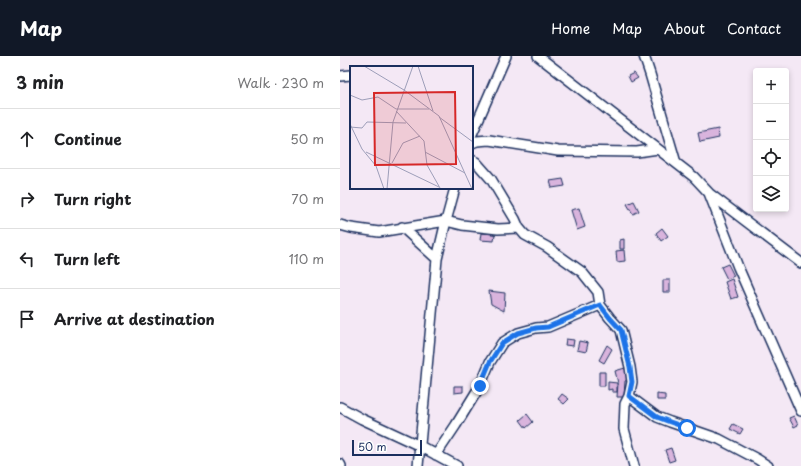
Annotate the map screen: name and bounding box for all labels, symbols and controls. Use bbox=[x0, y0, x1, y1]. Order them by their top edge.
text: Map bbox=[20, 14, 62, 42]
text: Home bbox=[551, 18, 590, 39]
text: Map bbox=[612, 18, 642, 39]
text: About bbox=[664, 18, 705, 39]
text: Contact bbox=[727, 18, 781, 39]
inset map bbox=[350, 66, 473, 189]
map controls bbox=[753, 68, 789, 212]
button: + bbox=[753, 68, 789, 104]
text: 3 min bbox=[16, 69, 64, 95]
text: Walk · 230 m bbox=[237, 73, 324, 92]
button: − bbox=[753, 104, 789, 140]
text: Continue bbox=[54, 127, 122, 150]
icon: ahead bbox=[16, 128, 38, 150]
text: 50 m bbox=[290, 129, 324, 148]
button: locate bbox=[753, 140, 789, 176]
button: layers bbox=[753, 176, 789, 212]
text: Turn right bbox=[54, 187, 131, 210]
icon: right bbox=[16, 188, 38, 210]
text: 70 m bbox=[291, 189, 324, 208]
text: Turn left bbox=[54, 247, 120, 270]
icon: left bbox=[16, 248, 38, 270]
text: 110 m bbox=[289, 249, 324, 268]
text: Arrive at destination bbox=[54, 307, 215, 330]
icon: arrive bbox=[16, 308, 38, 330]
route end bbox=[471, 377, 489, 395]
route start bbox=[678, 419, 696, 437]
scale bar bbox=[352, 438, 422, 457]
text: 50 m bbox=[358, 438, 387, 455]

